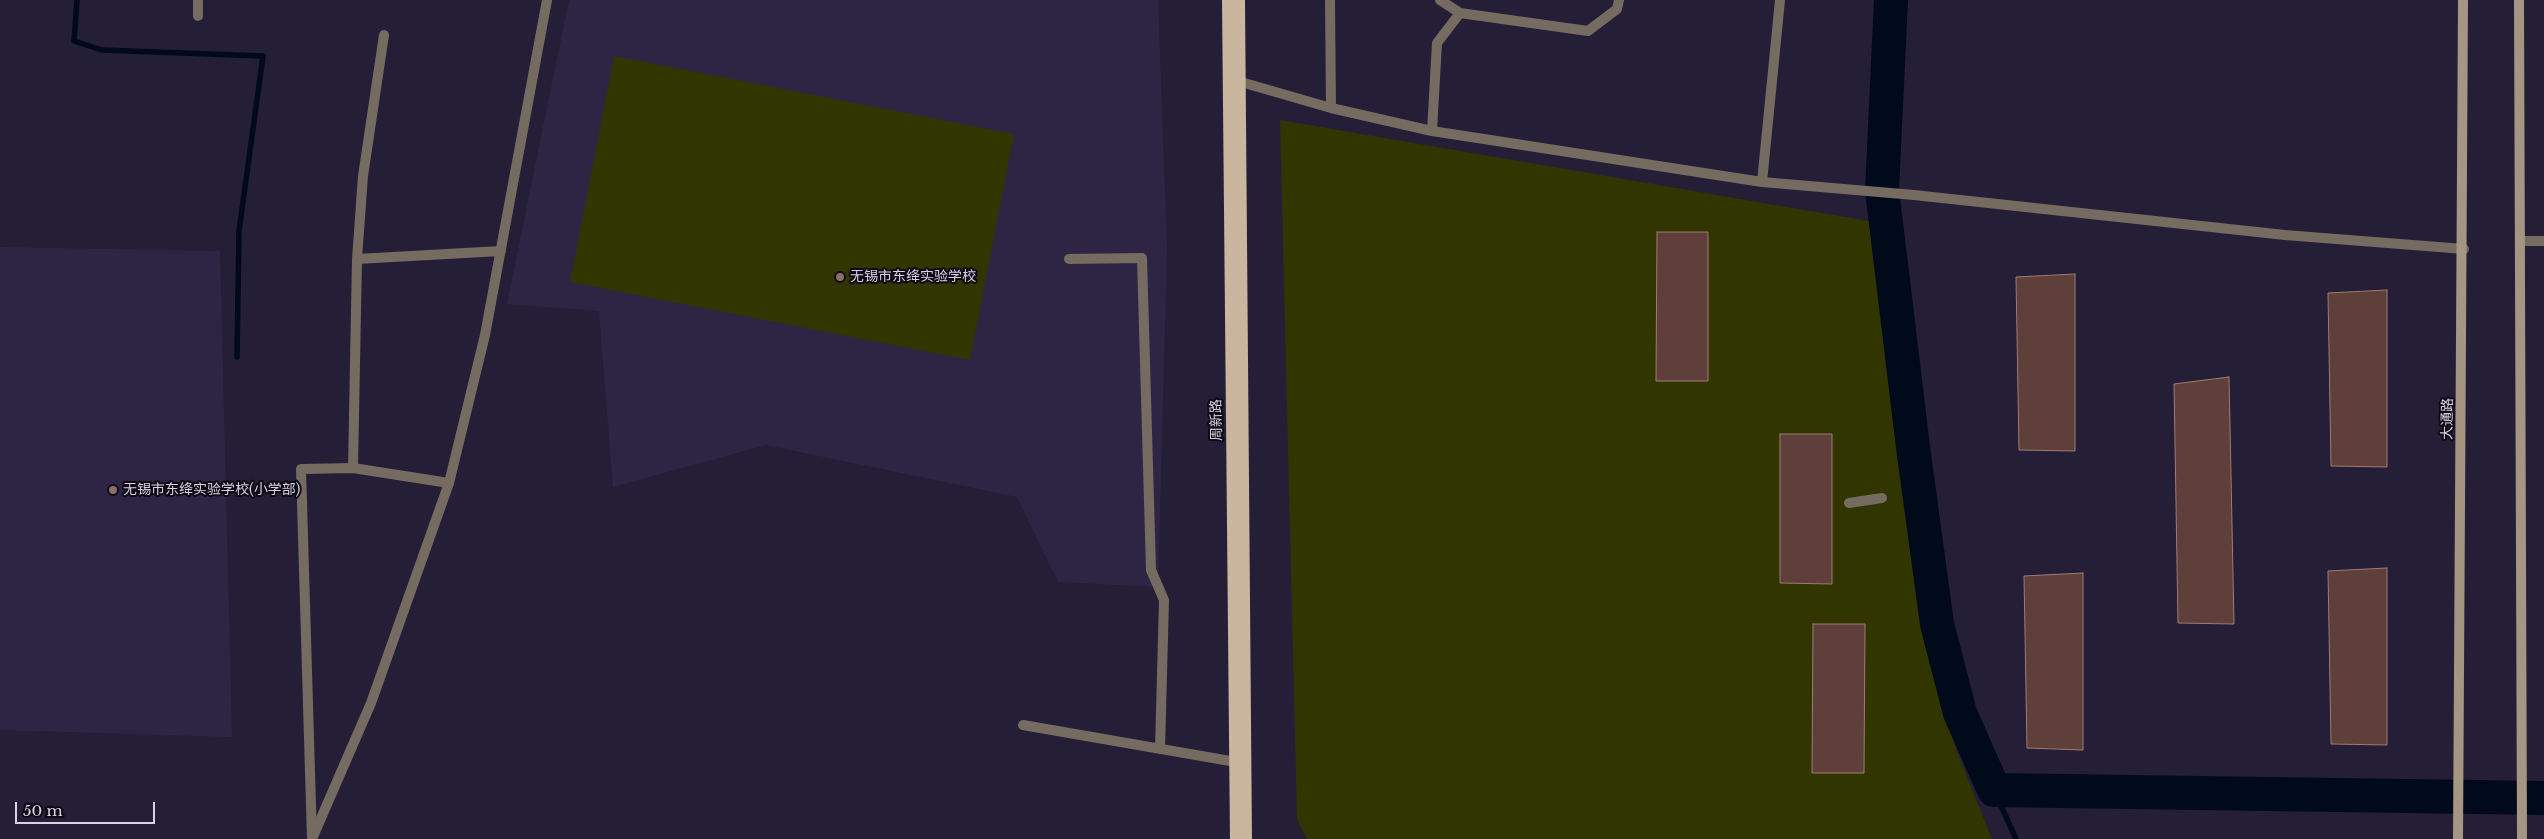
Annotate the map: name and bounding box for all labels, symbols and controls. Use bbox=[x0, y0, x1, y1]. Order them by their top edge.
place label: 无锡市东绛实验学校 bbox=[850, 269, 976, 285]
marker: 无锡市东绛实验学校 bbox=[834, 271, 846, 283]
street label: 大通路 bbox=[2439, 398, 2457, 440]
street label: 周新路 bbox=[1208, 399, 1226, 441]
place label: 无锡市东绛实验学校(小学部) bbox=[123, 482, 300, 498]
marker: 无锡市东绛实验学校(小学部) bbox=[107, 484, 119, 496]
scale bar bbox=[18, 792, 158, 824]
text: 50 m bbox=[23, 801, 63, 820]

